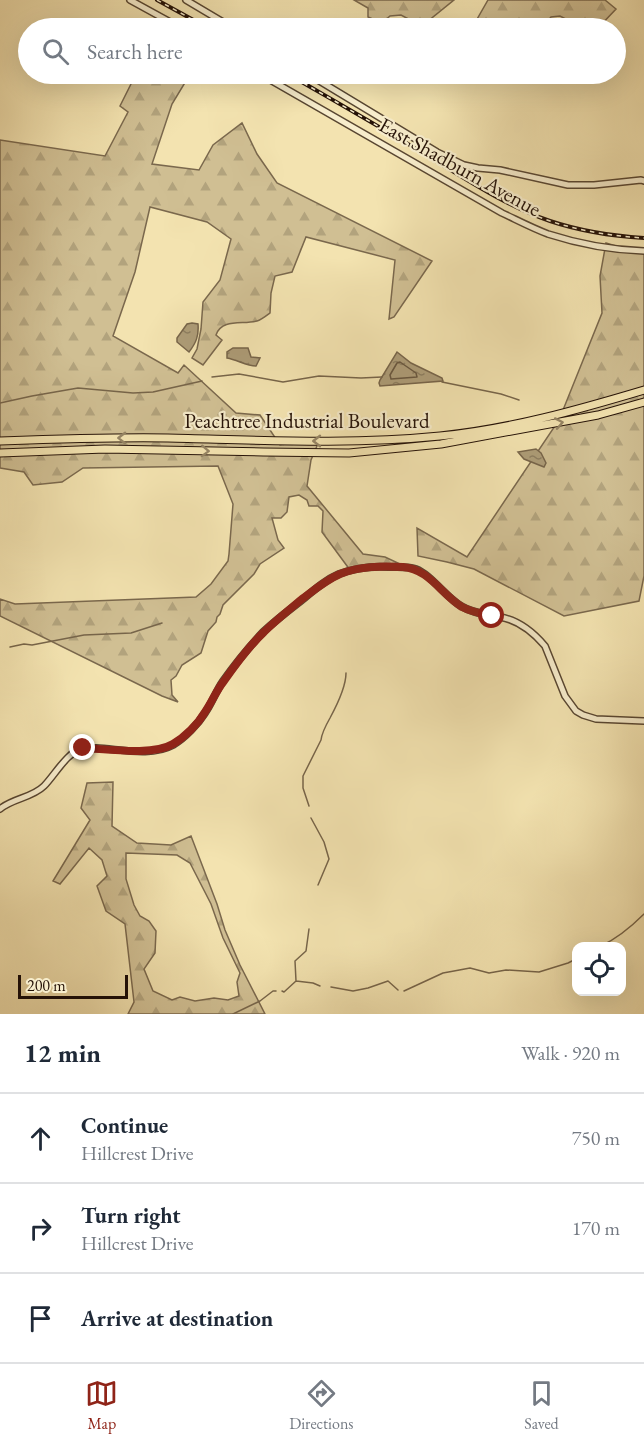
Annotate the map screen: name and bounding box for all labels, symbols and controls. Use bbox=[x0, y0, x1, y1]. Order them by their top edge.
search box bbox=[18, 18, 626, 84]
icon: search bbox=[39, 35, 72, 68]
text: Search here bbox=[87, 37, 182, 66]
street label: East Shadburn Avenue bbox=[374, 111, 546, 222]
street label: Peachtree Industrial Boulevard bbox=[184, 407, 430, 434]
one-way arrow bbox=[553, 417, 563, 430]
one-way arrow bbox=[117, 432, 126, 444]
one-way arrow bbox=[312, 435, 321, 447]
one-way arrow bbox=[201, 444, 210, 457]
route start bbox=[478, 602, 504, 628]
route end bbox=[69, 734, 95, 760]
map controls bbox=[572, 942, 626, 996]
button: locate bbox=[572, 942, 626, 996]
scale bar bbox=[18, 972, 128, 1000]
text: 200 m bbox=[27, 975, 66, 996]
text: 12 min bbox=[24, 1036, 101, 1070]
text: Walk · 920 m bbox=[521, 1040, 620, 1066]
text: Continue bbox=[81, 1111, 168, 1140]
icon: ahead bbox=[24, 1122, 57, 1155]
text: 750 m bbox=[572, 1125, 620, 1151]
text: Hillcrest Drive bbox=[81, 1140, 193, 1166]
text: Turn right bbox=[81, 1201, 180, 1230]
icon: right bbox=[24, 1212, 57, 1245]
text: 170 m bbox=[572, 1215, 620, 1241]
text: Hillcrest Drive bbox=[81, 1230, 193, 1256]
icon: arrive bbox=[24, 1302, 57, 1335]
text: Arrive at destination bbox=[81, 1304, 273, 1333]
tab: Map bbox=[85, 1377, 118, 1434]
tab: Directions bbox=[289, 1377, 354, 1434]
tab: Saved bbox=[524, 1377, 559, 1434]

